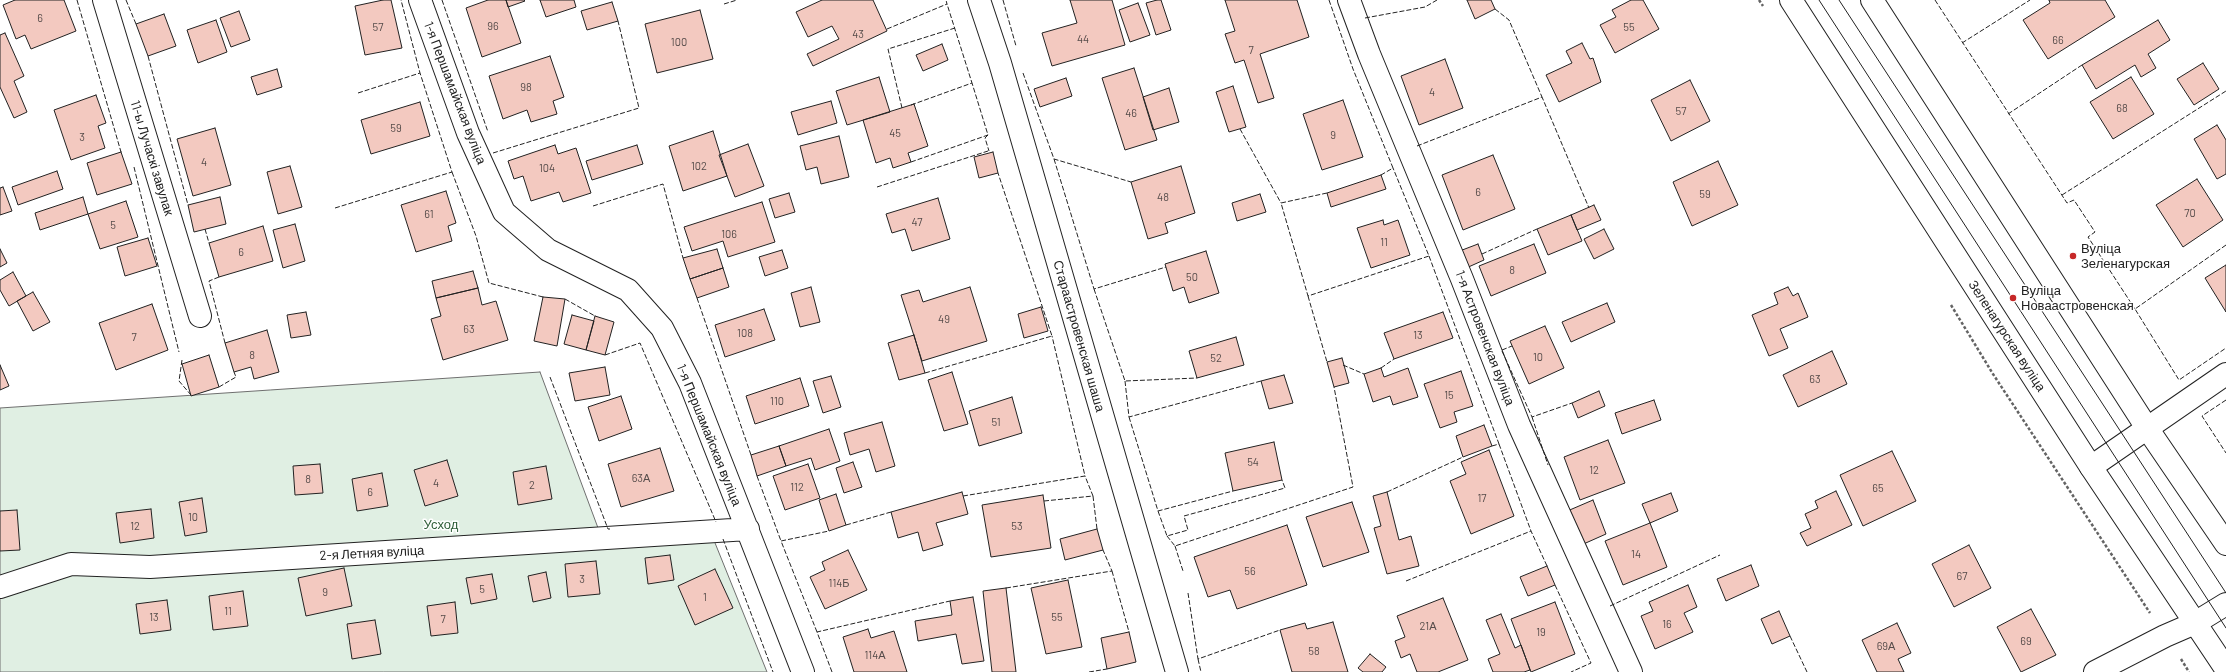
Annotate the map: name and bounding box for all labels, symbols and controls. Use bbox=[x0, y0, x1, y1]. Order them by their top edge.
house number: 6 bbox=[37, 11, 43, 25]
street label: 1-я Першамайская вуліца bbox=[421, 19, 489, 167]
house number: 96 bbox=[487, 19, 499, 33]
house number: 57 bbox=[373, 20, 383, 34]
house number: 55 bbox=[1623, 20, 1635, 34]
house number: 43 bbox=[852, 27, 864, 41]
house number: 44 bbox=[1077, 32, 1089, 46]
house number: 66 bbox=[2052, 33, 2064, 47]
house number: 100 bbox=[671, 35, 687, 49]
house number: 7 bbox=[1248, 43, 1254, 57]
house number: 98 bbox=[520, 80, 532, 94]
house number: 4 bbox=[1429, 85, 1435, 99]
street label: 11-ы Лучаскі завулак bbox=[127, 99, 177, 217]
house number: 68 bbox=[2116, 101, 2128, 115]
house number: 57 bbox=[1676, 104, 1686, 118]
house number: 46 bbox=[1125, 106, 1137, 120]
house number: 59 bbox=[390, 121, 402, 135]
house number: 45 bbox=[889, 126, 901, 140]
house number: 9 bbox=[1330, 128, 1336, 142]
house number: 3 bbox=[79, 130, 85, 144]
house number: 4 bbox=[201, 155, 207, 169]
house number: 102 bbox=[691, 159, 707, 173]
house number: 104 bbox=[539, 161, 555, 175]
house number: 6 bbox=[1475, 185, 1481, 199]
house number: 59 bbox=[1699, 187, 1711, 201]
house number: 48 bbox=[1157, 190, 1169, 204]
house number: 70 bbox=[2184, 206, 2196, 220]
house number: 61 bbox=[424, 207, 434, 221]
house number: 47 bbox=[912, 215, 922, 229]
house number: 5 bbox=[110, 218, 116, 232]
house number: 106 bbox=[721, 227, 737, 241]
house number: 11 bbox=[1380, 235, 1388, 249]
place label: Вуліца Зеленагурская bbox=[2081, 241, 2170, 272]
house number: 6 bbox=[238, 245, 244, 259]
marker: Вуліца Зеленагурская bbox=[2068, 251, 2078, 261]
street label: Стараастровенская шаша bbox=[1050, 258, 1108, 414]
house number: 8 bbox=[1509, 263, 1515, 277]
street label: 1-я Астровенская вуліца bbox=[1452, 268, 1518, 408]
house number: 50 bbox=[1186, 270, 1198, 284]
street label: Зеленагурская вуліца bbox=[1965, 277, 2049, 395]
place label: Вуліца Новаастровенская bbox=[2021, 283, 2134, 314]
marker: Вуліца Новаастровенская bbox=[2008, 293, 2018, 303]
house number: 49 bbox=[938, 312, 950, 326]
house number: 63 bbox=[463, 322, 475, 336]
house number: 108 bbox=[737, 326, 753, 340]
house number: 13 bbox=[1413, 328, 1423, 342]
house number: 7 bbox=[131, 330, 137, 344]
house number: 8 bbox=[249, 348, 255, 362]
house number: 10 bbox=[1533, 350, 1543, 364]
house number: 52 bbox=[1210, 351, 1222, 365]
street label: 1-я Першамайская вуліца bbox=[673, 362, 745, 508]
house number: 63 bbox=[1809, 372, 1821, 386]
house number: 15 bbox=[1444, 388, 1454, 402]
house number: 110 bbox=[770, 394, 784, 408]
house number: 51 bbox=[991, 415, 1001, 429]
house number: 54 bbox=[1247, 455, 1259, 469]
house number: 12 bbox=[1589, 463, 1599, 477]
house number: 63А bbox=[632, 471, 650, 485]
house number: 8 bbox=[305, 472, 311, 486]
house number: 4 bbox=[433, 476, 439, 490]
house number: 2 bbox=[529, 478, 535, 492]
house number: 112 bbox=[790, 480, 804, 494]
house number: 65 bbox=[1872, 481, 1884, 495]
house number: 6 bbox=[367, 485, 373, 499]
house number: 17 bbox=[1477, 491, 1487, 505]
house number: 10 bbox=[188, 510, 198, 524]
park label: Усход bbox=[424, 517, 458, 533]
house number: 12 bbox=[130, 519, 140, 533]
house number: 53 bbox=[1011, 519, 1023, 533]
street label: 2-я Летняя вуліца bbox=[319, 542, 425, 564]
house number: 14 bbox=[1631, 547, 1641, 561]
house number: 56 bbox=[1244, 564, 1256, 578]
house number: 67 bbox=[1957, 569, 1967, 583]
house number: 3 bbox=[579, 572, 585, 586]
house number: 114Б bbox=[828, 576, 850, 590]
house number: 5 bbox=[479, 582, 485, 596]
house number: 9 bbox=[322, 585, 328, 599]
house number: 1 bbox=[703, 590, 707, 604]
house number: 11 bbox=[224, 604, 232, 618]
house number: 13 bbox=[149, 610, 159, 624]
house number: 55 bbox=[1051, 610, 1063, 624]
house number: 7 bbox=[440, 612, 446, 626]
house number: 16 bbox=[1662, 617, 1672, 631]
house number: 21А bbox=[1420, 619, 1436, 633]
house number: 19 bbox=[1536, 625, 1546, 639]
house number: 69 bbox=[2020, 634, 2032, 648]
house number: 69А bbox=[1877, 639, 1895, 653]
house number: 58 bbox=[1308, 644, 1320, 658]
house number: 114А bbox=[864, 648, 886, 662]

